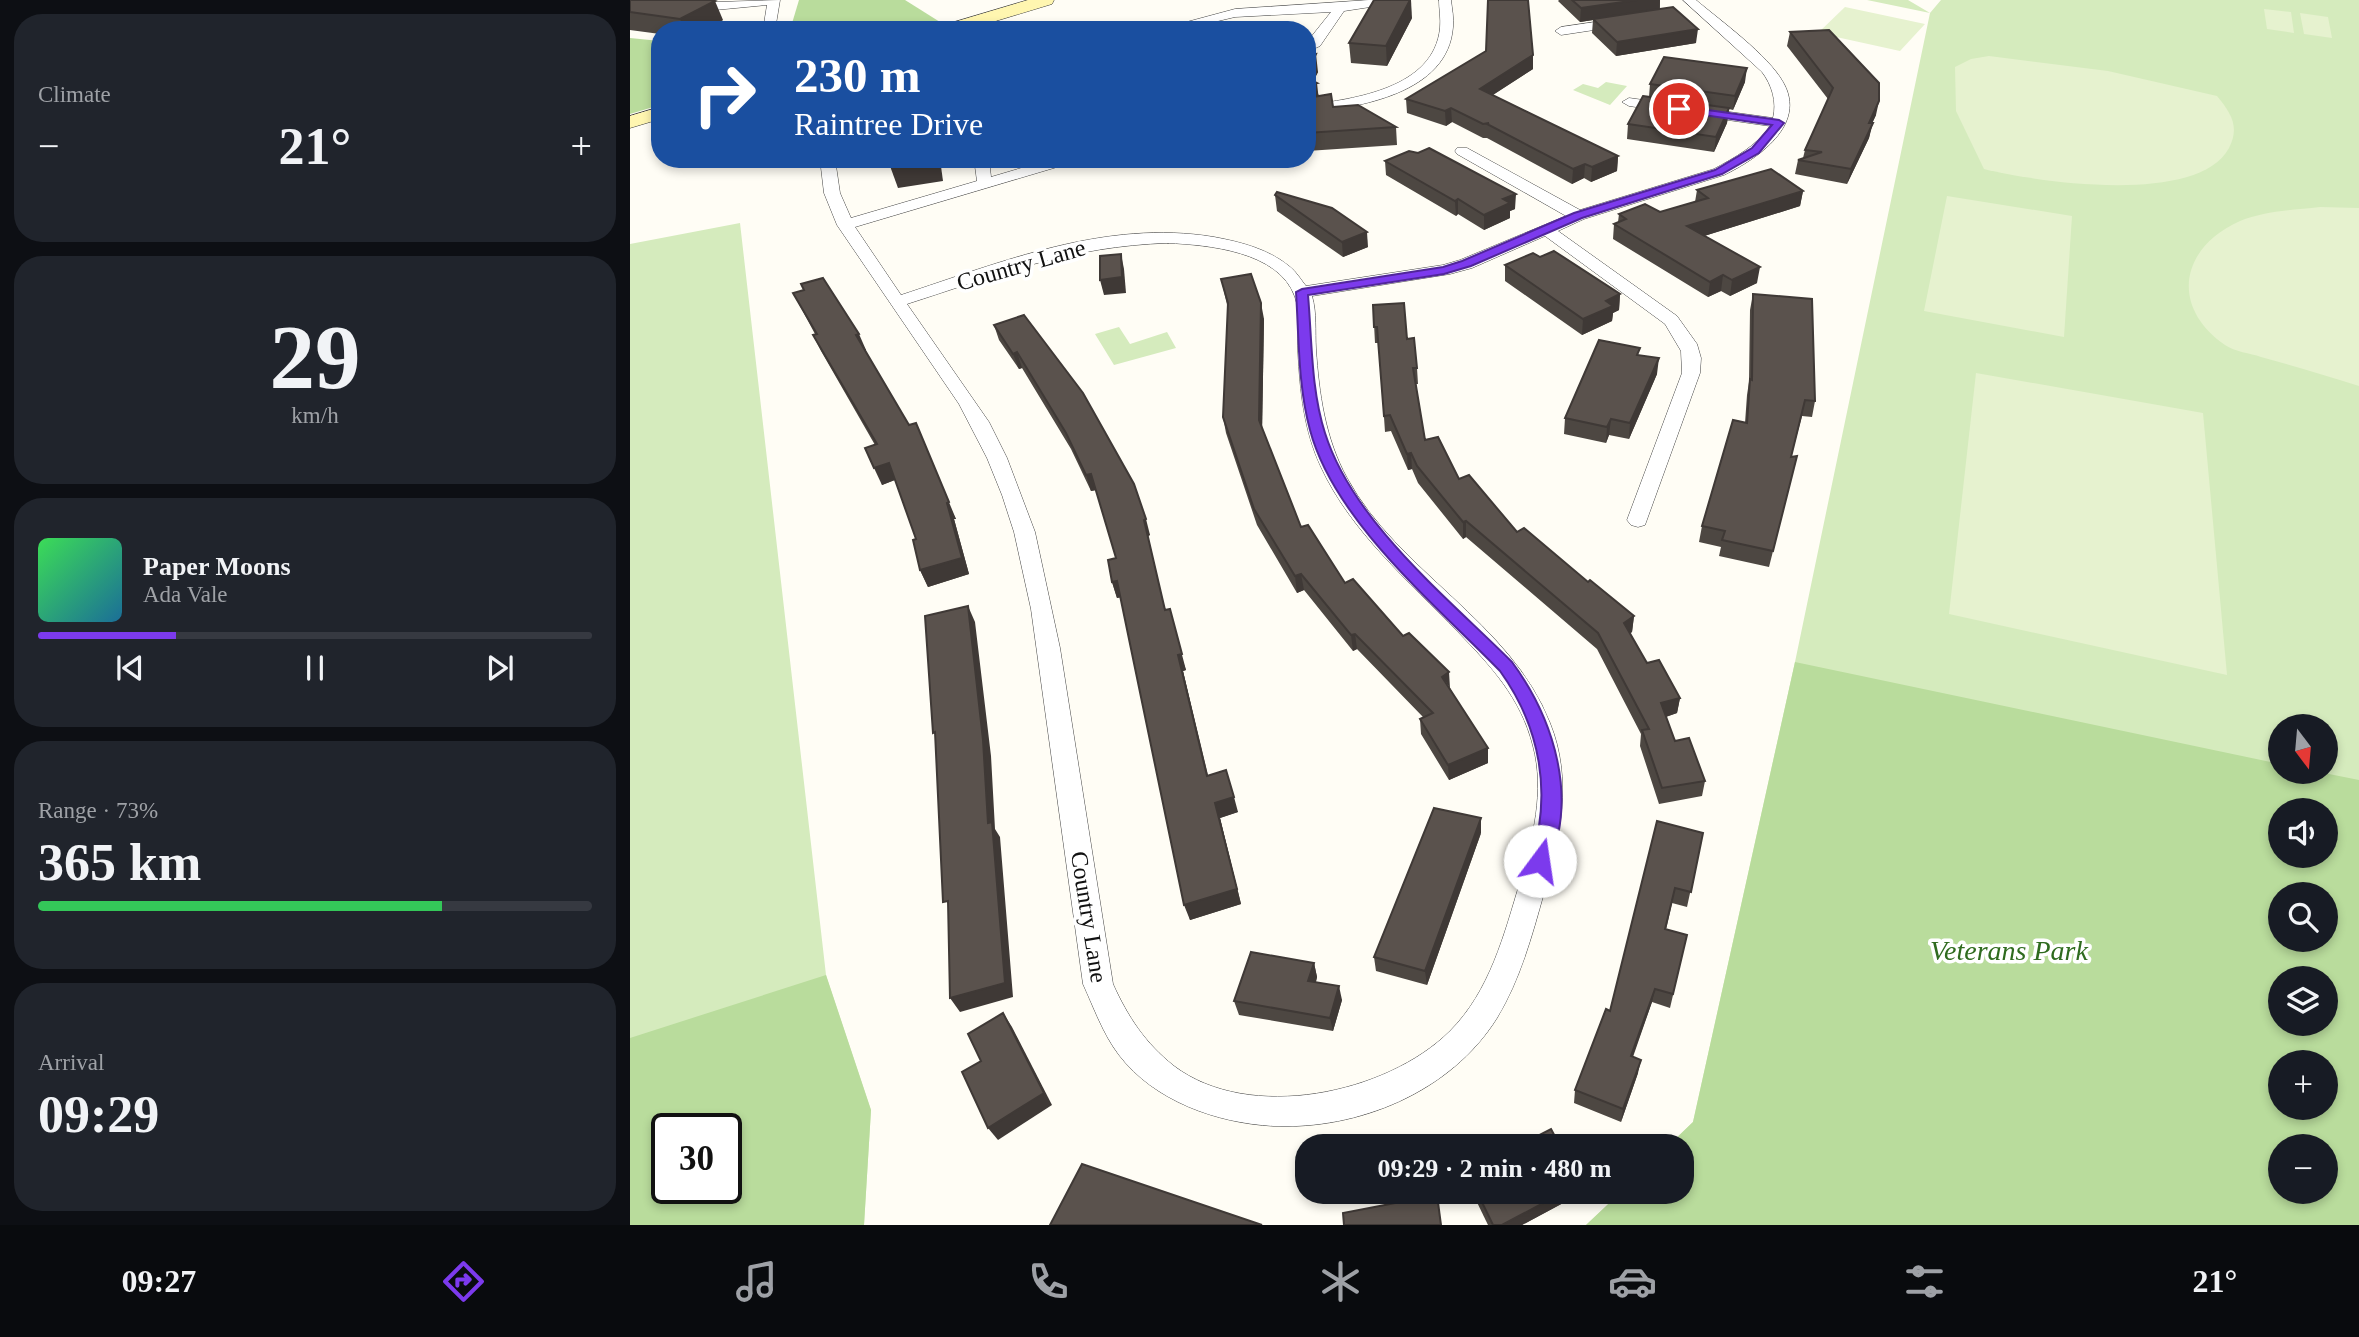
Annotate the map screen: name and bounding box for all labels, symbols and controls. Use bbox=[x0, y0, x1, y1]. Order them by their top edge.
text: 230 m bbox=[794, 48, 921, 103]
icon: right bbox=[679, 49, 770, 140]
pin bbox=[1649, 79, 1709, 139]
text: Climate bbox=[38, 82, 111, 107]
icon: arrive bbox=[1660, 90, 1698, 128]
text: Raintree Drive bbox=[794, 106, 983, 142]
text: 21° bbox=[279, 118, 351, 175]
text: − bbox=[38, 125, 59, 167]
text: + bbox=[571, 125, 592, 167]
street label: Country Lane bbox=[954, 234, 1088, 296]
text: 29 bbox=[270, 307, 361, 408]
text: km/h bbox=[291, 403, 339, 428]
text: Paper Moons bbox=[143, 552, 291, 581]
text: Ada Vale bbox=[143, 582, 228, 607]
icon: previous bbox=[111, 649, 149, 687]
icon: pause bbox=[296, 649, 334, 687]
icon: next bbox=[481, 649, 519, 687]
north arrow bbox=[2268, 714, 2338, 784]
map controls bbox=[2268, 714, 2338, 1204]
text: Range · 73% bbox=[38, 798, 158, 823]
button: sound bbox=[2268, 798, 2338, 868]
position arrow bbox=[1503, 824, 1577, 898]
text: 365 km bbox=[38, 834, 201, 891]
street label: Country Lane bbox=[1066, 849, 1112, 985]
button: search bbox=[2268, 882, 2338, 952]
park label: Veterans Park bbox=[1930, 935, 2088, 966]
button: layers bbox=[2268, 966, 2338, 1036]
text: Arrival bbox=[38, 1050, 104, 1075]
button: + bbox=[2268, 1050, 2338, 1120]
text: 09:29 bbox=[38, 1086, 159, 1143]
speed limit sign: 30 bbox=[651, 1113, 742, 1204]
button: − bbox=[2268, 1134, 2338, 1204]
text: 09:29 · 2 min · 480 m bbox=[1378, 1154, 1612, 1183]
icon: directions bbox=[439, 1257, 488, 1306]
icon: music bbox=[732, 1257, 781, 1306]
icon: phone bbox=[1024, 1257, 1073, 1306]
icon: climate bbox=[1316, 1257, 1365, 1306]
icon: car bbox=[1608, 1257, 1657, 1306]
icon: filters bbox=[1900, 1257, 1949, 1306]
text: 09:27 bbox=[122, 1263, 196, 1299]
text: 21° bbox=[2193, 1263, 2237, 1299]

